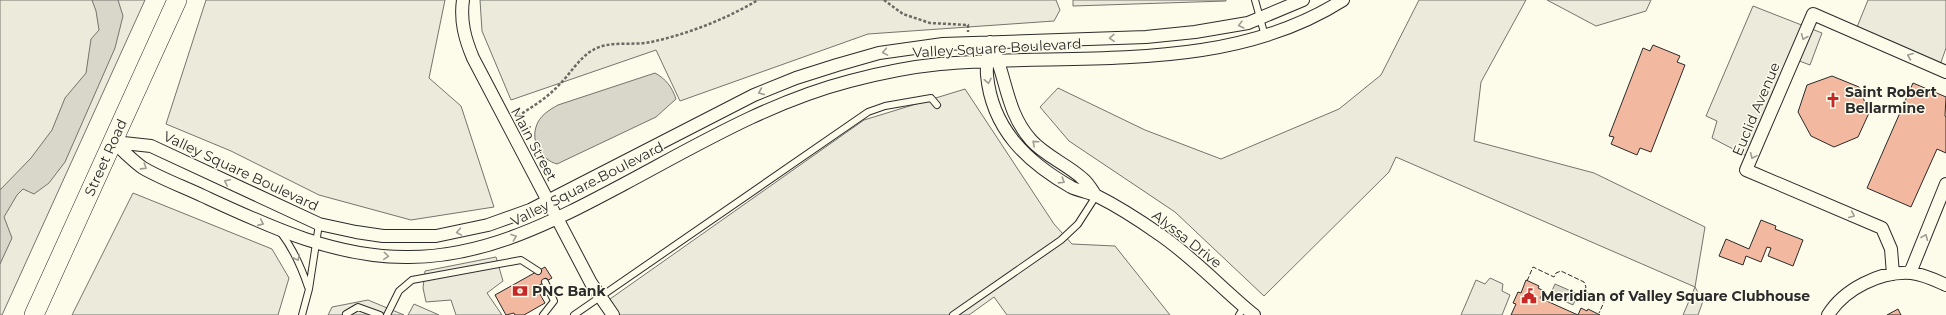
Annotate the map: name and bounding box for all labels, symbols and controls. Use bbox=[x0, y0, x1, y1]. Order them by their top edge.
one-way arrow bbox=[1238, 20, 1244, 28]
one-way arrow bbox=[1801, 32, 1809, 40]
one-way arrow bbox=[1109, 34, 1115, 42]
street label: Valley Square Boulevard bbox=[912, 35, 1082, 61]
one-way arrow bbox=[882, 48, 888, 56]
one-way arrow bbox=[1907, 53, 1915, 61]
street label: Euclid Avenue bbox=[1728, 59, 1784, 159]
one-way arrow bbox=[983, 77, 992, 84]
place label: Saint Robert Bellarmine bbox=[1845, 83, 1937, 117]
one-way arrow bbox=[758, 87, 765, 95]
church icon: Saint Robert Bellarmine bbox=[1824, 91, 1842, 109]
street label: Main Street bbox=[507, 104, 561, 184]
street label: Street Road bbox=[80, 116, 131, 199]
street label: Valley Square Boulevard bbox=[161, 127, 321, 215]
street label: Valley Square Boulevard bbox=[508, 138, 666, 230]
one-way arrow bbox=[1032, 140, 1040, 148]
one-way arrow bbox=[1750, 152, 1758, 160]
one-way arrow bbox=[139, 162, 146, 169]
one-way arrow bbox=[1058, 176, 1065, 184]
one-way arrow bbox=[224, 179, 232, 187]
street label: Alyssa Drive bbox=[1149, 206, 1225, 272]
one-way arrow bbox=[1848, 210, 1856, 218]
one-way arrow bbox=[257, 218, 264, 226]
one-way arrow bbox=[455, 227, 462, 236]
one-way arrow bbox=[1920, 233, 1928, 240]
one-way arrow bbox=[510, 234, 517, 242]
one-way arrow bbox=[383, 251, 389, 260]
one-way arrow bbox=[292, 253, 300, 261]
bank icon: PNC Bank bbox=[511, 282, 529, 300]
place label: PNC Bank bbox=[532, 282, 607, 300]
public building icon: Meridian of Valley Square Clubhouse bbox=[1520, 287, 1538, 305]
place label: Meridian of Valley Square Clubhouse bbox=[1541, 287, 1810, 305]

